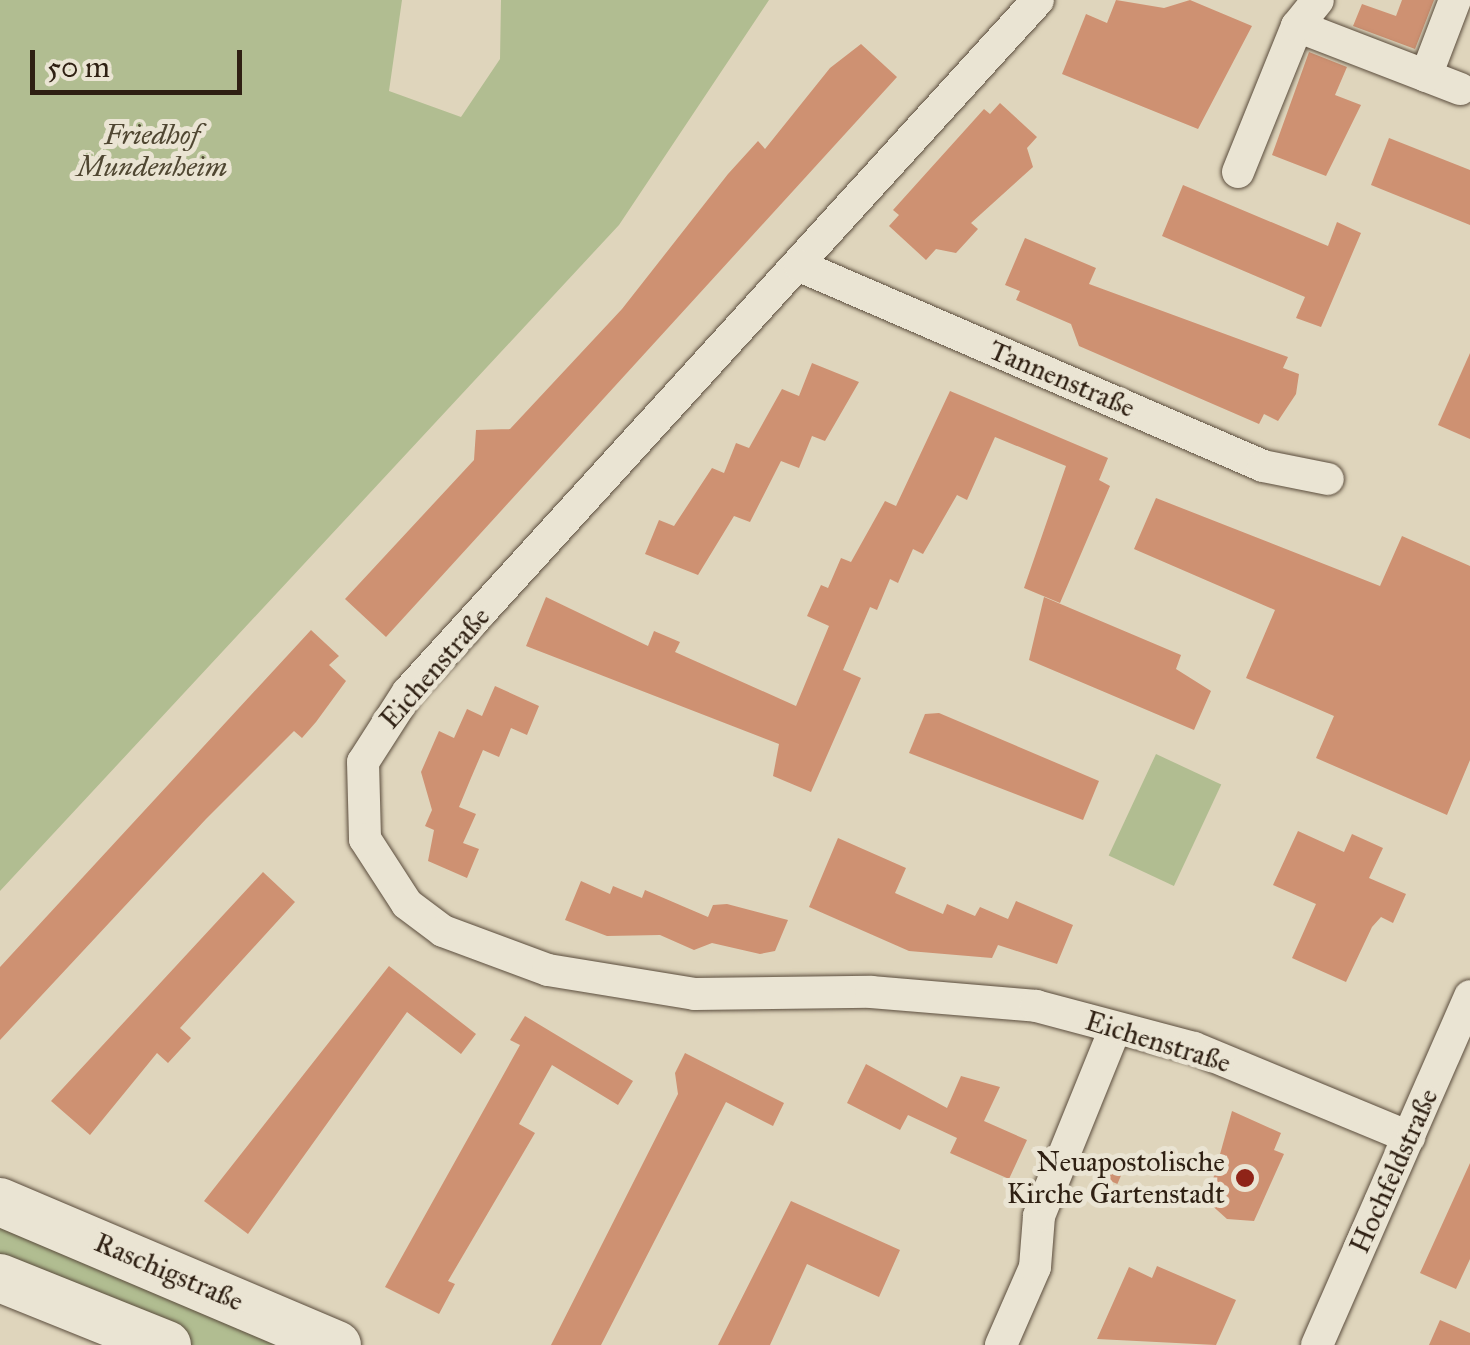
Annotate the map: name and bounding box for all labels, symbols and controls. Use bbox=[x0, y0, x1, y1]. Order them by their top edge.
scale bar bbox=[35, 30, 248, 92]
text: 50 m bbox=[47, 49, 110, 85]
park label: Friedhof Mundenheim bbox=[77, 118, 227, 184]
street label: Tannenstraße bbox=[984, 333, 1140, 425]
street label: Eichenstraße bbox=[373, 600, 497, 736]
street label: Eichenstraße bbox=[1081, 1004, 1235, 1080]
street label: Hochfeldstraße bbox=[1343, 1084, 1445, 1258]
place label: Neuapostolische Kirche Gartenstadt bbox=[1007, 1145, 1225, 1211]
marker: Neuapostolische Kirche Gartenstadt bbox=[1234, 1167, 1256, 1189]
street label: Raschigstraße bbox=[89, 1226, 249, 1318]

